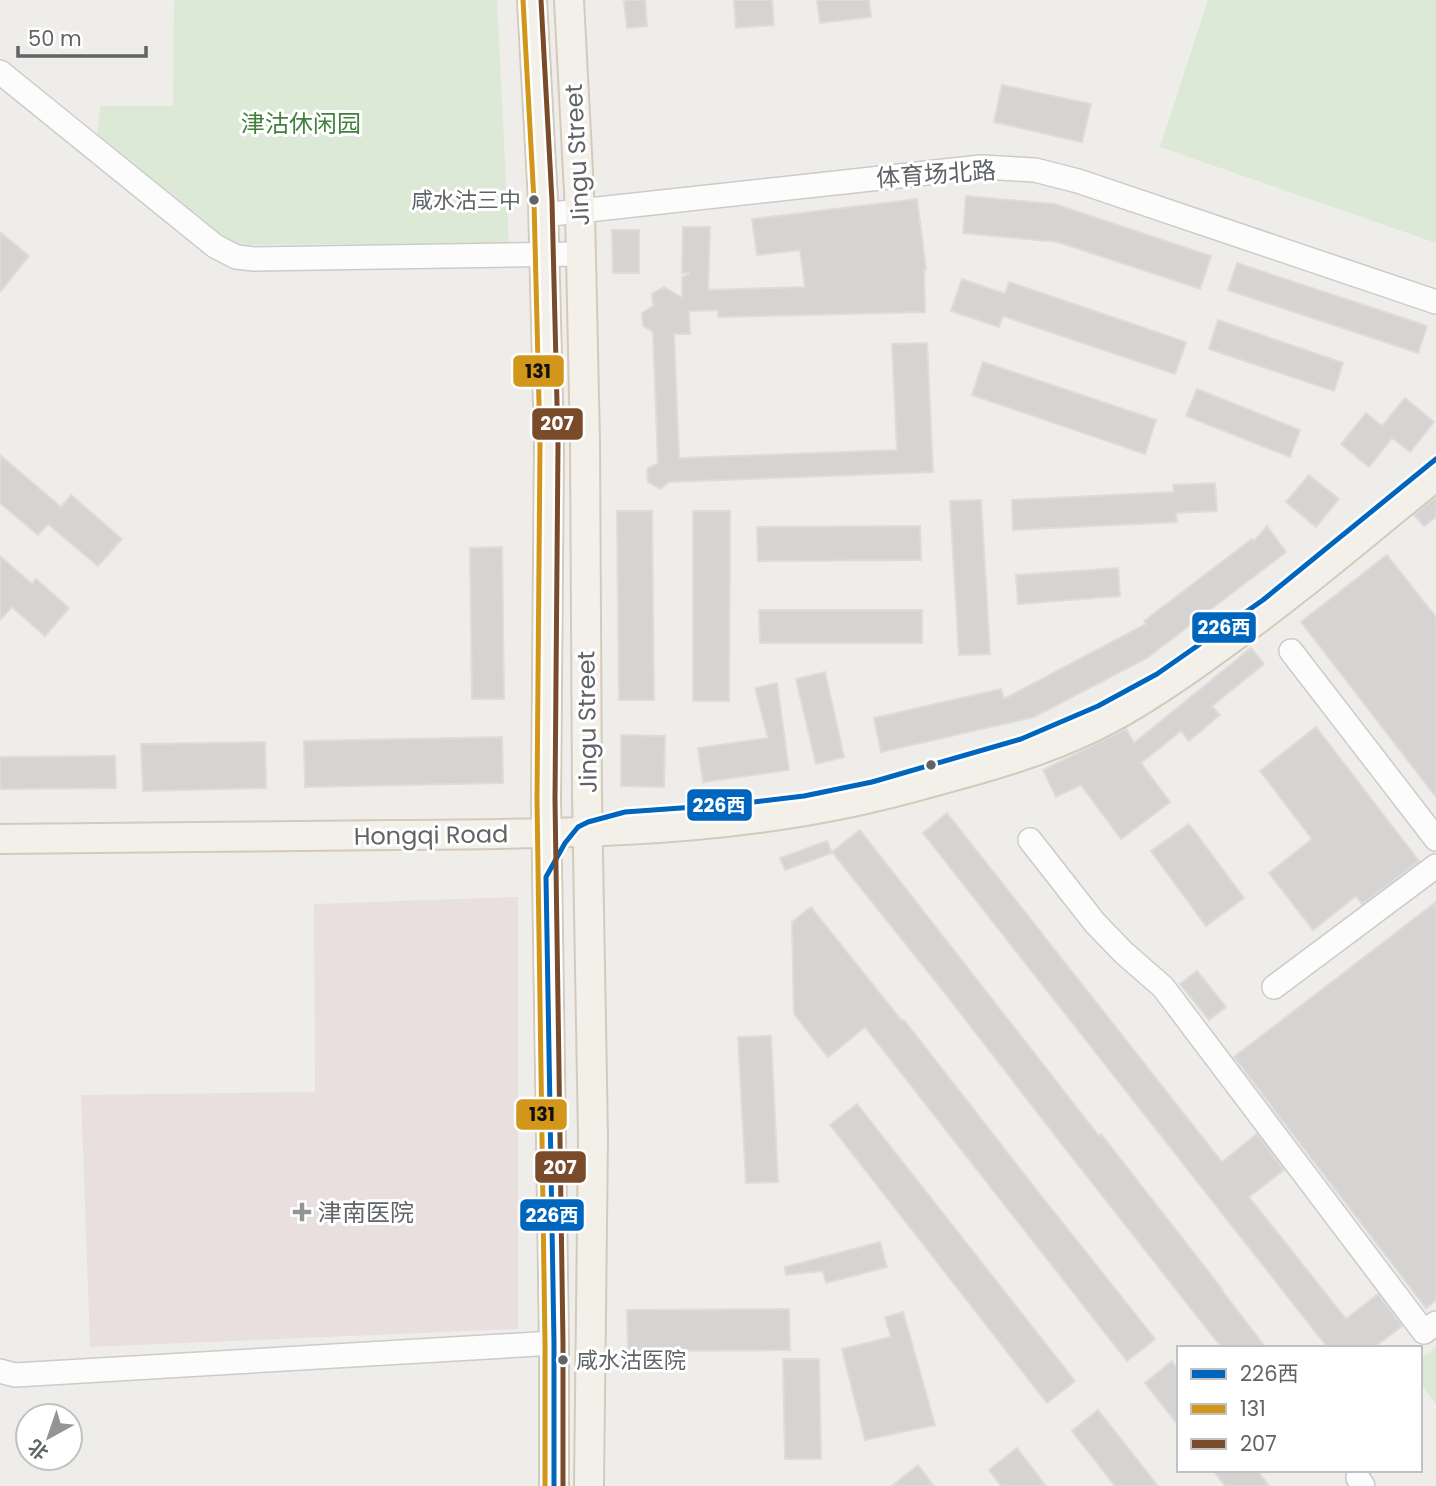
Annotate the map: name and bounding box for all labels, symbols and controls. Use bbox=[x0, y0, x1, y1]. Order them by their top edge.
scale bar bbox=[18, 14, 145, 58]
text: 50 m bbox=[28, 24, 82, 53]
street label: Jingu Street bbox=[557, 83, 597, 227]
park label: 津沽休闲园 bbox=[241, 107, 361, 140]
street label: 体育场北路 bbox=[875, 153, 997, 195]
place label: 咸水沽三中 bbox=[411, 185, 521, 216]
marker: 咸水沽三中 bbox=[527, 193, 541, 207]
line badge: 131 bbox=[512, 354, 565, 388]
text: 131 bbox=[525, 358, 551, 385]
line badge: 207 bbox=[531, 407, 584, 441]
text: 207 bbox=[540, 410, 574, 437]
line badge: 226西 bbox=[1191, 611, 1257, 644]
text: 226西 bbox=[1198, 614, 1250, 641]
street label: Jingu Street bbox=[569, 651, 605, 793]
unlabelled marker bbox=[924, 758, 938, 772]
line badge: 226西 bbox=[686, 788, 753, 822]
text: 226西 bbox=[693, 792, 745, 819]
street label: Hongqi Road bbox=[353, 817, 509, 853]
line badge: 131 bbox=[515, 1098, 568, 1131]
text: 131 bbox=[529, 1101, 555, 1128]
line badge: 207 bbox=[534, 1150, 587, 1184]
text: 207 bbox=[543, 1154, 577, 1181]
place label: 津南医院 bbox=[318, 1196, 414, 1229]
line badge: 226西 bbox=[519, 1198, 585, 1232]
marker: 津南医院 bbox=[292, 1202, 312, 1222]
text: 226西 bbox=[526, 1202, 578, 1229]
place label: 咸水沽医院 bbox=[576, 1345, 686, 1376]
legend bbox=[1177, 1346, 1422, 1472]
marker: 咸水沽医院 bbox=[556, 1353, 570, 1367]
text: 226西 bbox=[1240, 1359, 1299, 1388]
text: 131 bbox=[1240, 1394, 1266, 1423]
north arrow bbox=[14, 1402, 84, 1472]
text: 207 bbox=[1240, 1429, 1277, 1458]
text: 北 bbox=[22, 1433, 54, 1466]

